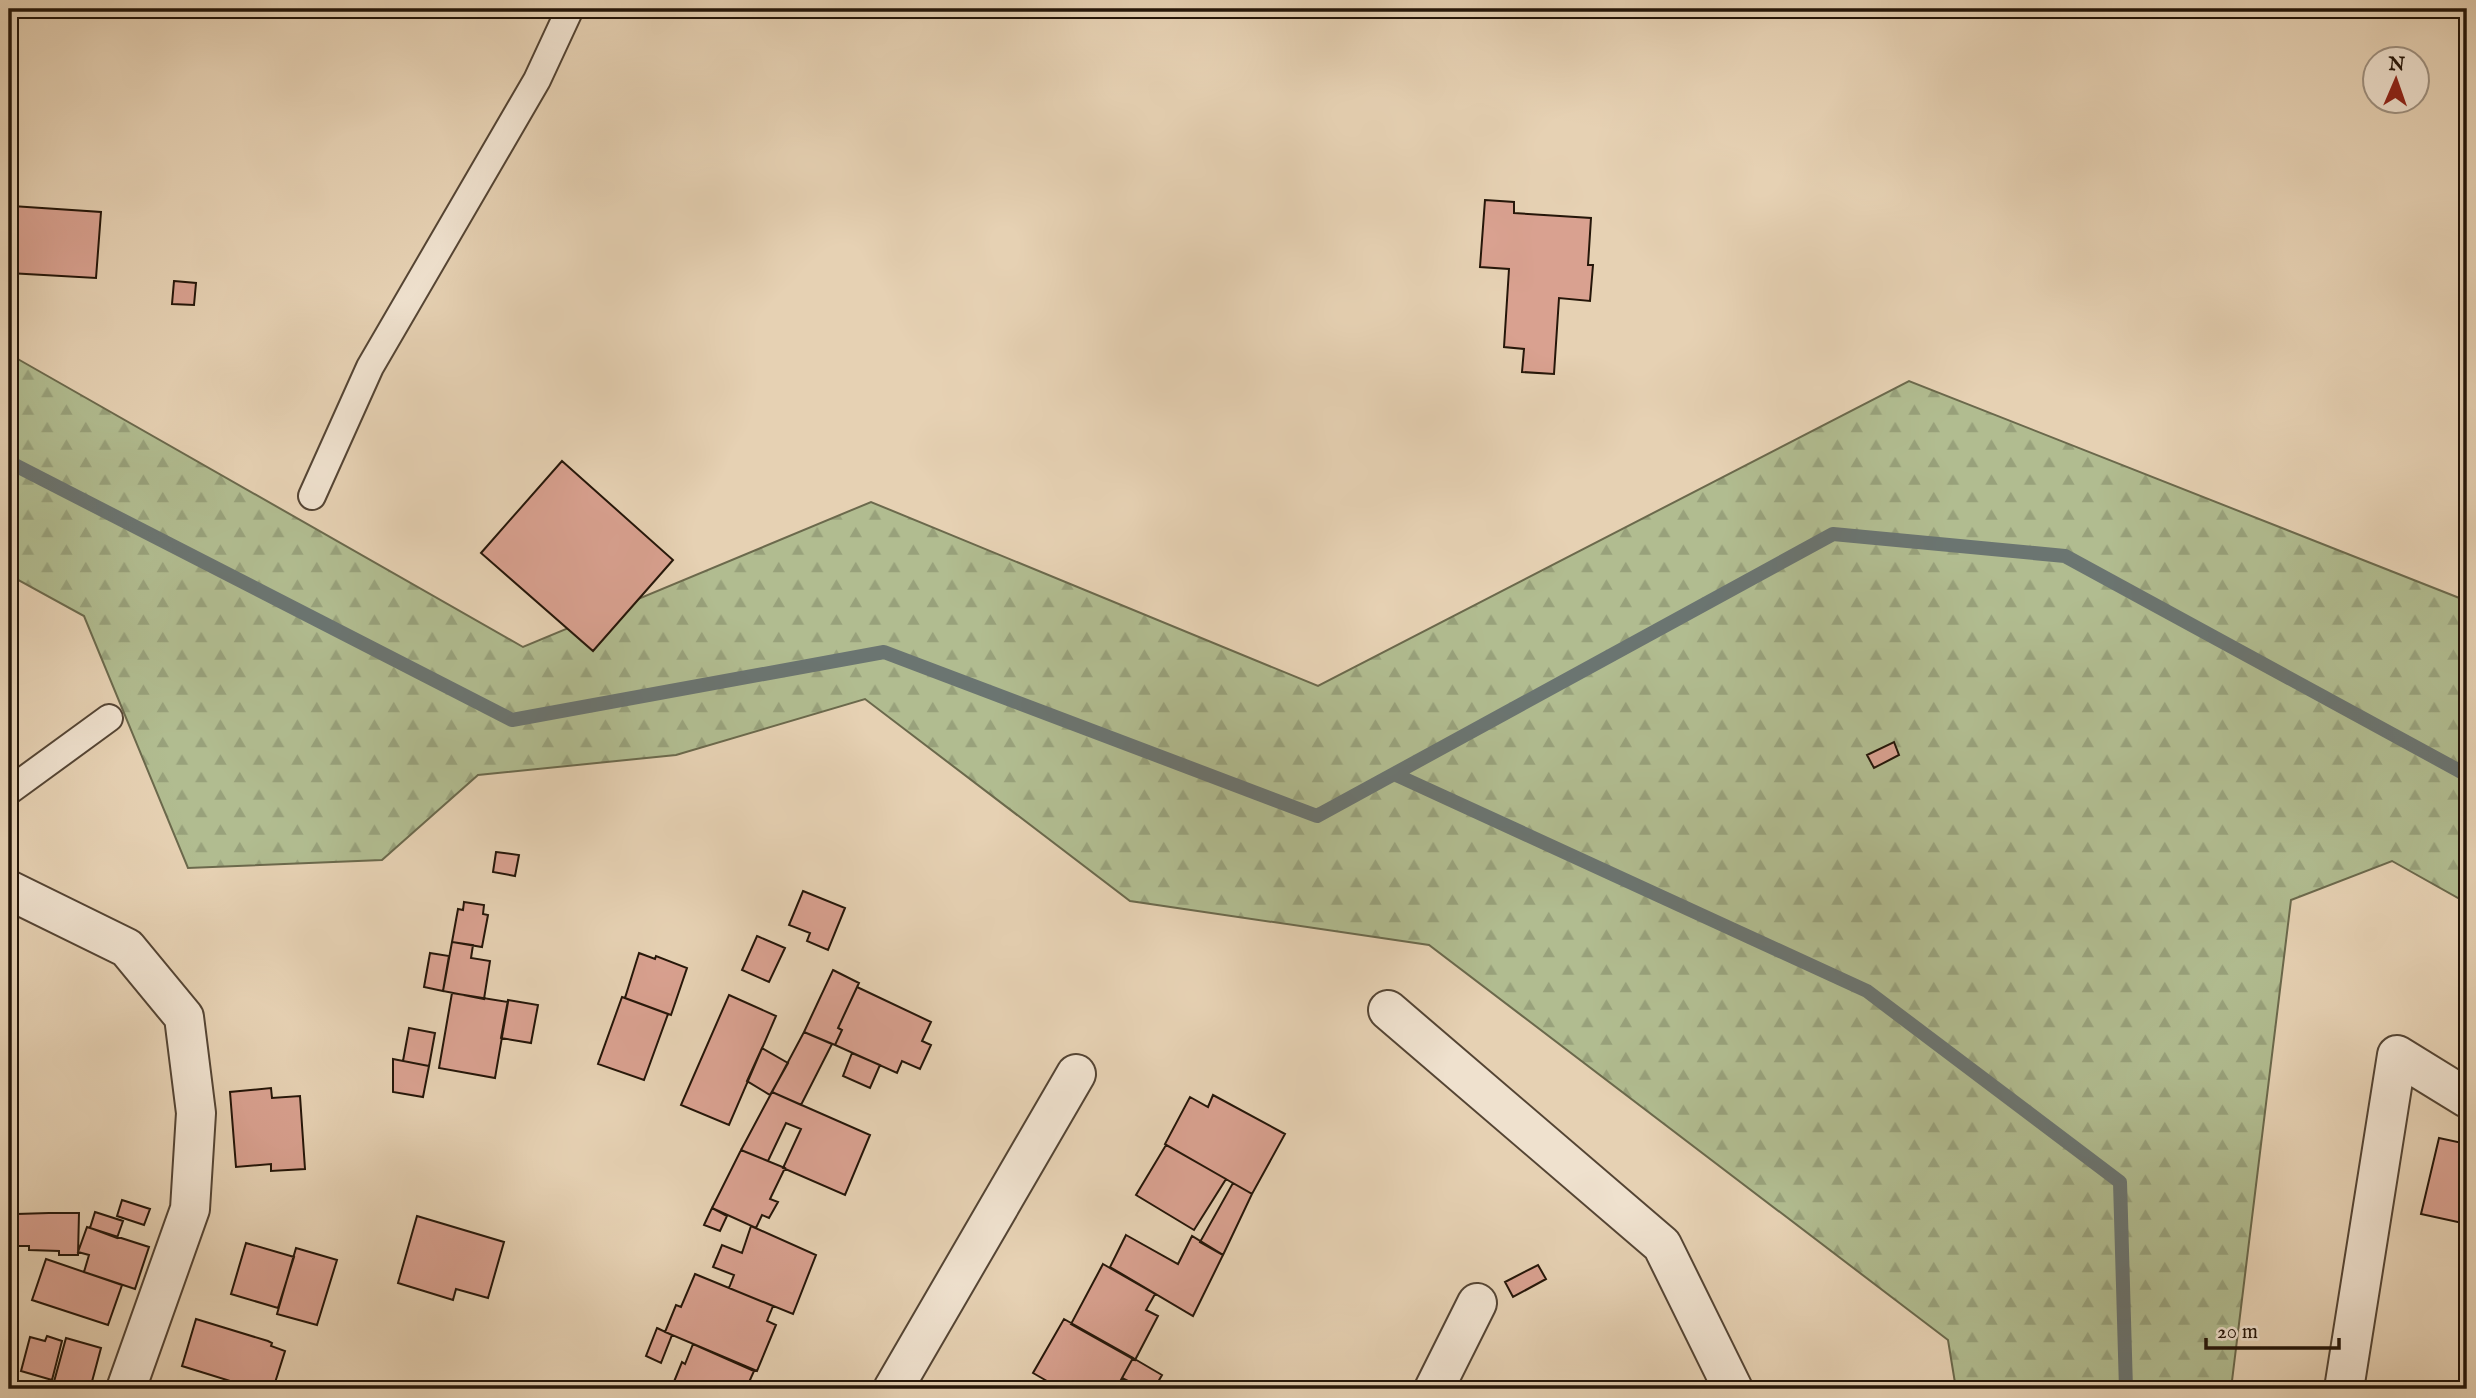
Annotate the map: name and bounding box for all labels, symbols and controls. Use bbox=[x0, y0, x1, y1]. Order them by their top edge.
north arrow bbox=[2360, 46, 2430, 116]
text: N bbox=[2387, 53, 2406, 77]
scale bar bbox=[2206, 1307, 2340, 1351]
text: 20 m bbox=[2217, 1319, 2258, 1346]

